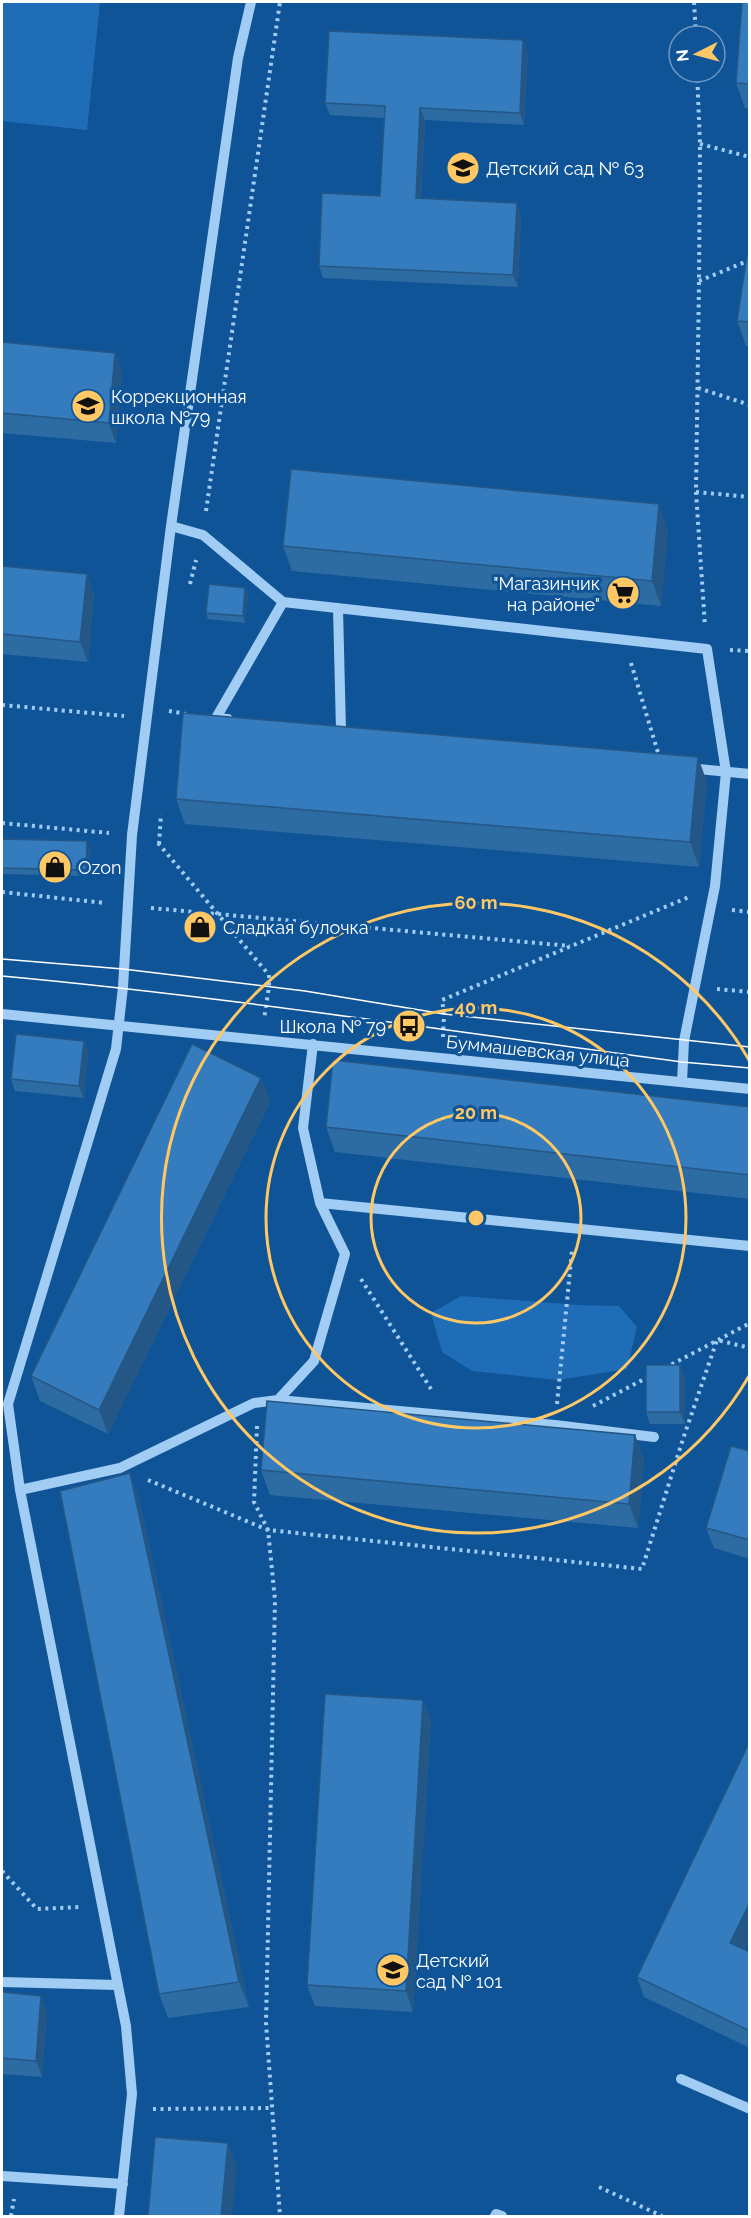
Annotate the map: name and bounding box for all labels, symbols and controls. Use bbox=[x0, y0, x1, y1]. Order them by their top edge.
north arrow bbox=[667, 24, 727, 84]
text: N bbox=[672, 48, 693, 63]
school or university icon: Детский сад № 63 bbox=[445, 150, 481, 186]
place label: Детский сад № 63 bbox=[486, 158, 644, 179]
place label: Коррекционная школа №79 bbox=[111, 386, 247, 428]
school or university icon: Коррекционная школа №79 bbox=[70, 388, 106, 424]
place label: "Магазинчик на районе" bbox=[493, 573, 600, 615]
supermarket icon: "Магазинчик на районе" bbox=[605, 575, 641, 611]
shop icon: Ozon bbox=[37, 849, 73, 885]
place label: Ozon bbox=[78, 857, 121, 878]
text: 60 m bbox=[454, 892, 498, 913]
shop icon: Сладкая булочка bbox=[182, 909, 218, 945]
place label: Сладкая булочка bbox=[223, 917, 369, 938]
text: 40 m bbox=[455, 997, 497, 1018]
bus stop icon: Школа № 79 bbox=[391, 1008, 427, 1044]
place label: Школа № 79 bbox=[279, 1016, 386, 1037]
street label: Буммашевская улица bbox=[445, 1031, 631, 1071]
text: 20 m bbox=[455, 1102, 497, 1123]
centre of rings bbox=[466, 1208, 486, 1228]
place label: Детский сад № 101 bbox=[416, 1950, 503, 1992]
school or university icon: Детский сад № 101 bbox=[375, 1952, 411, 1988]

